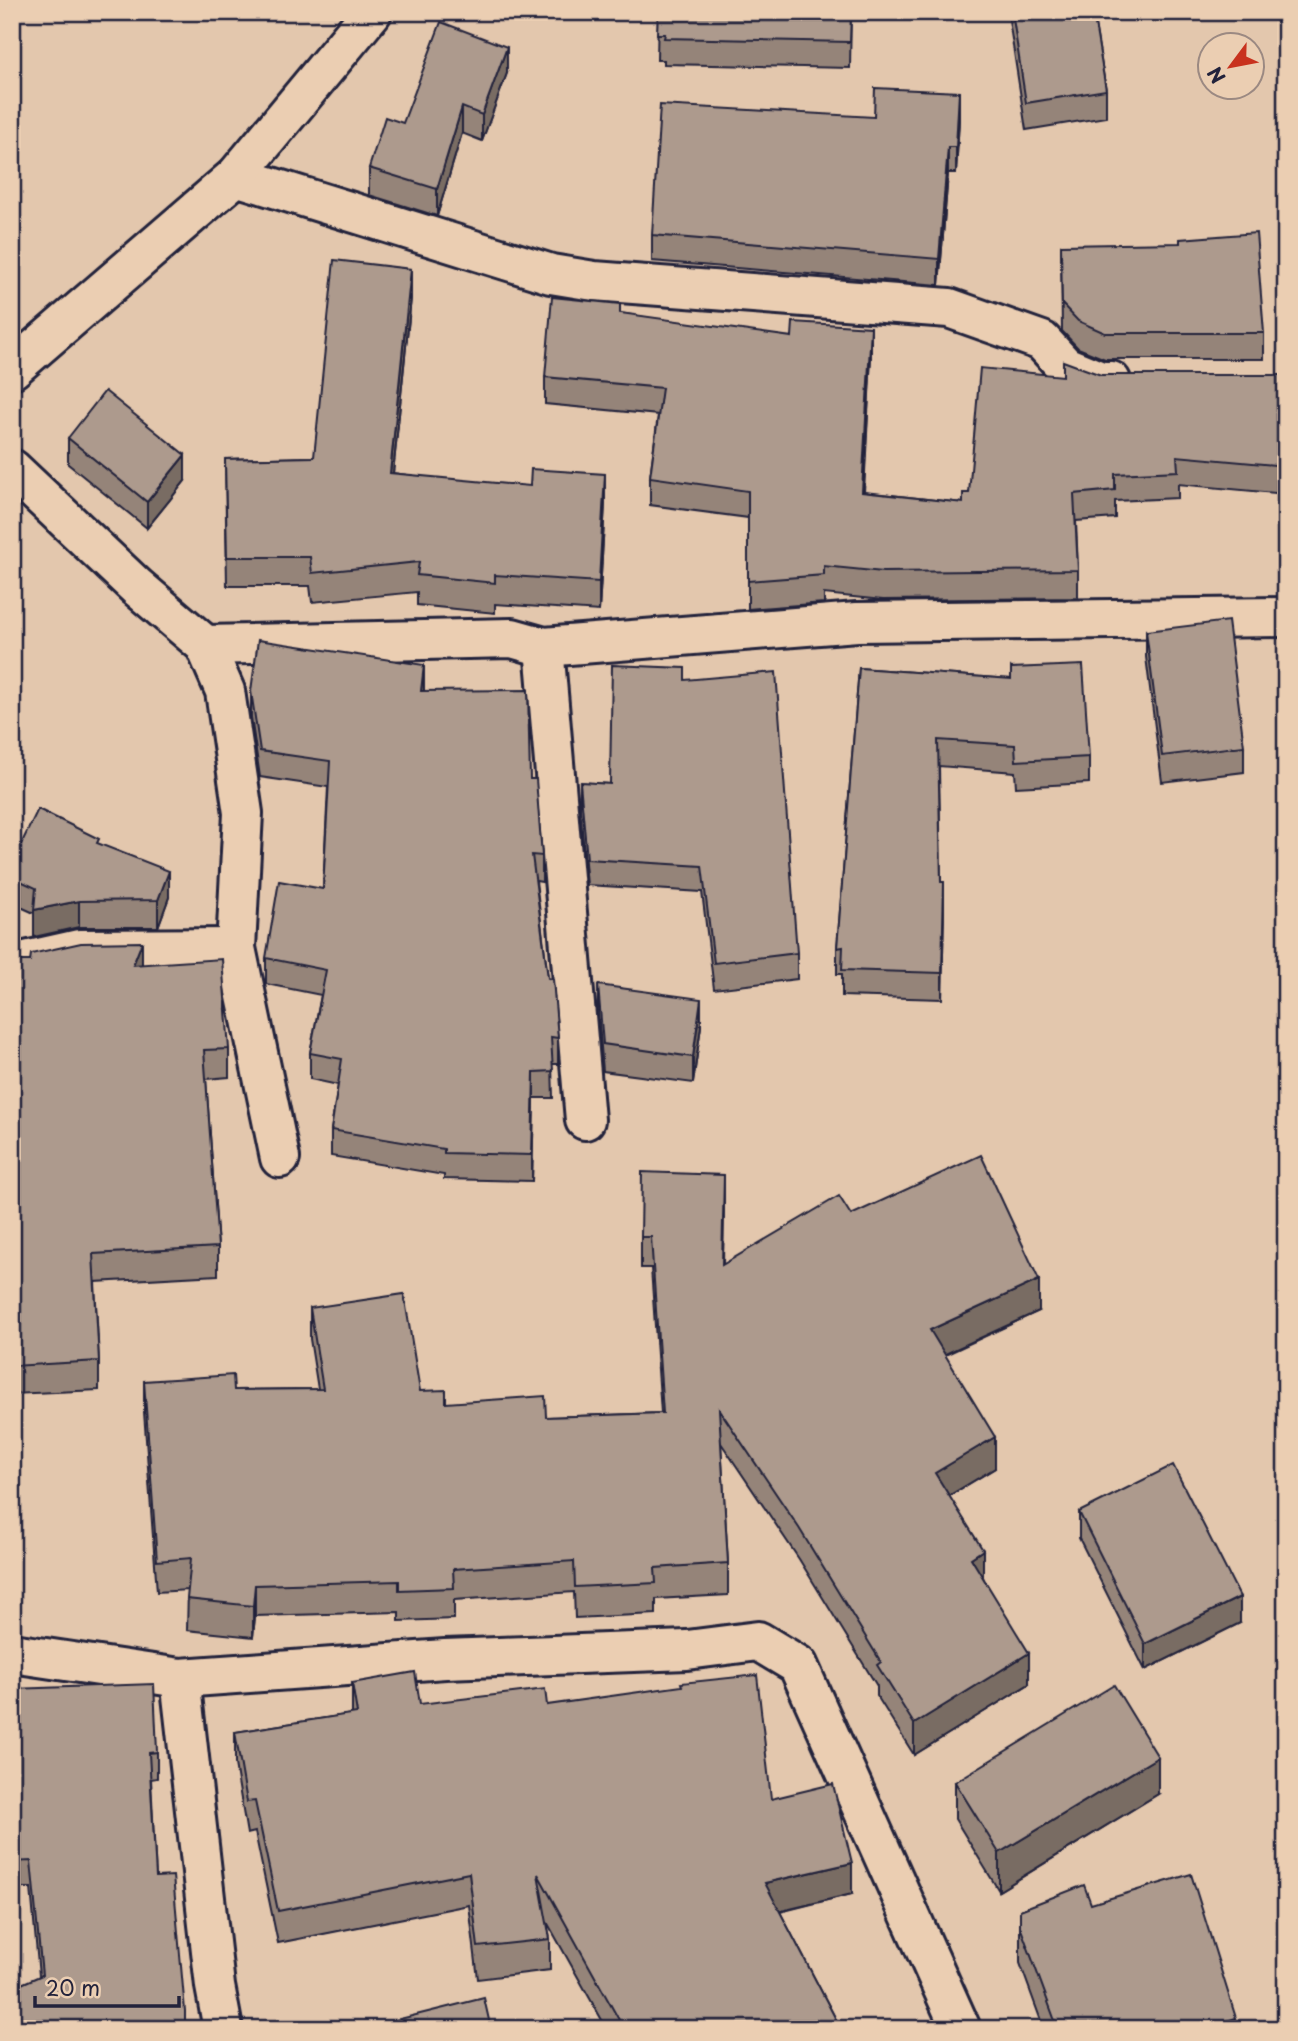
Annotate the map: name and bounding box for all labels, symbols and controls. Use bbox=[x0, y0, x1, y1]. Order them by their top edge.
north arrow bbox=[1196, 32, 1266, 102]
text: N bbox=[1200, 62, 1232, 89]
scale bar bbox=[35, 1964, 178, 2008]
text: 20 m bbox=[46, 1971, 100, 2003]

